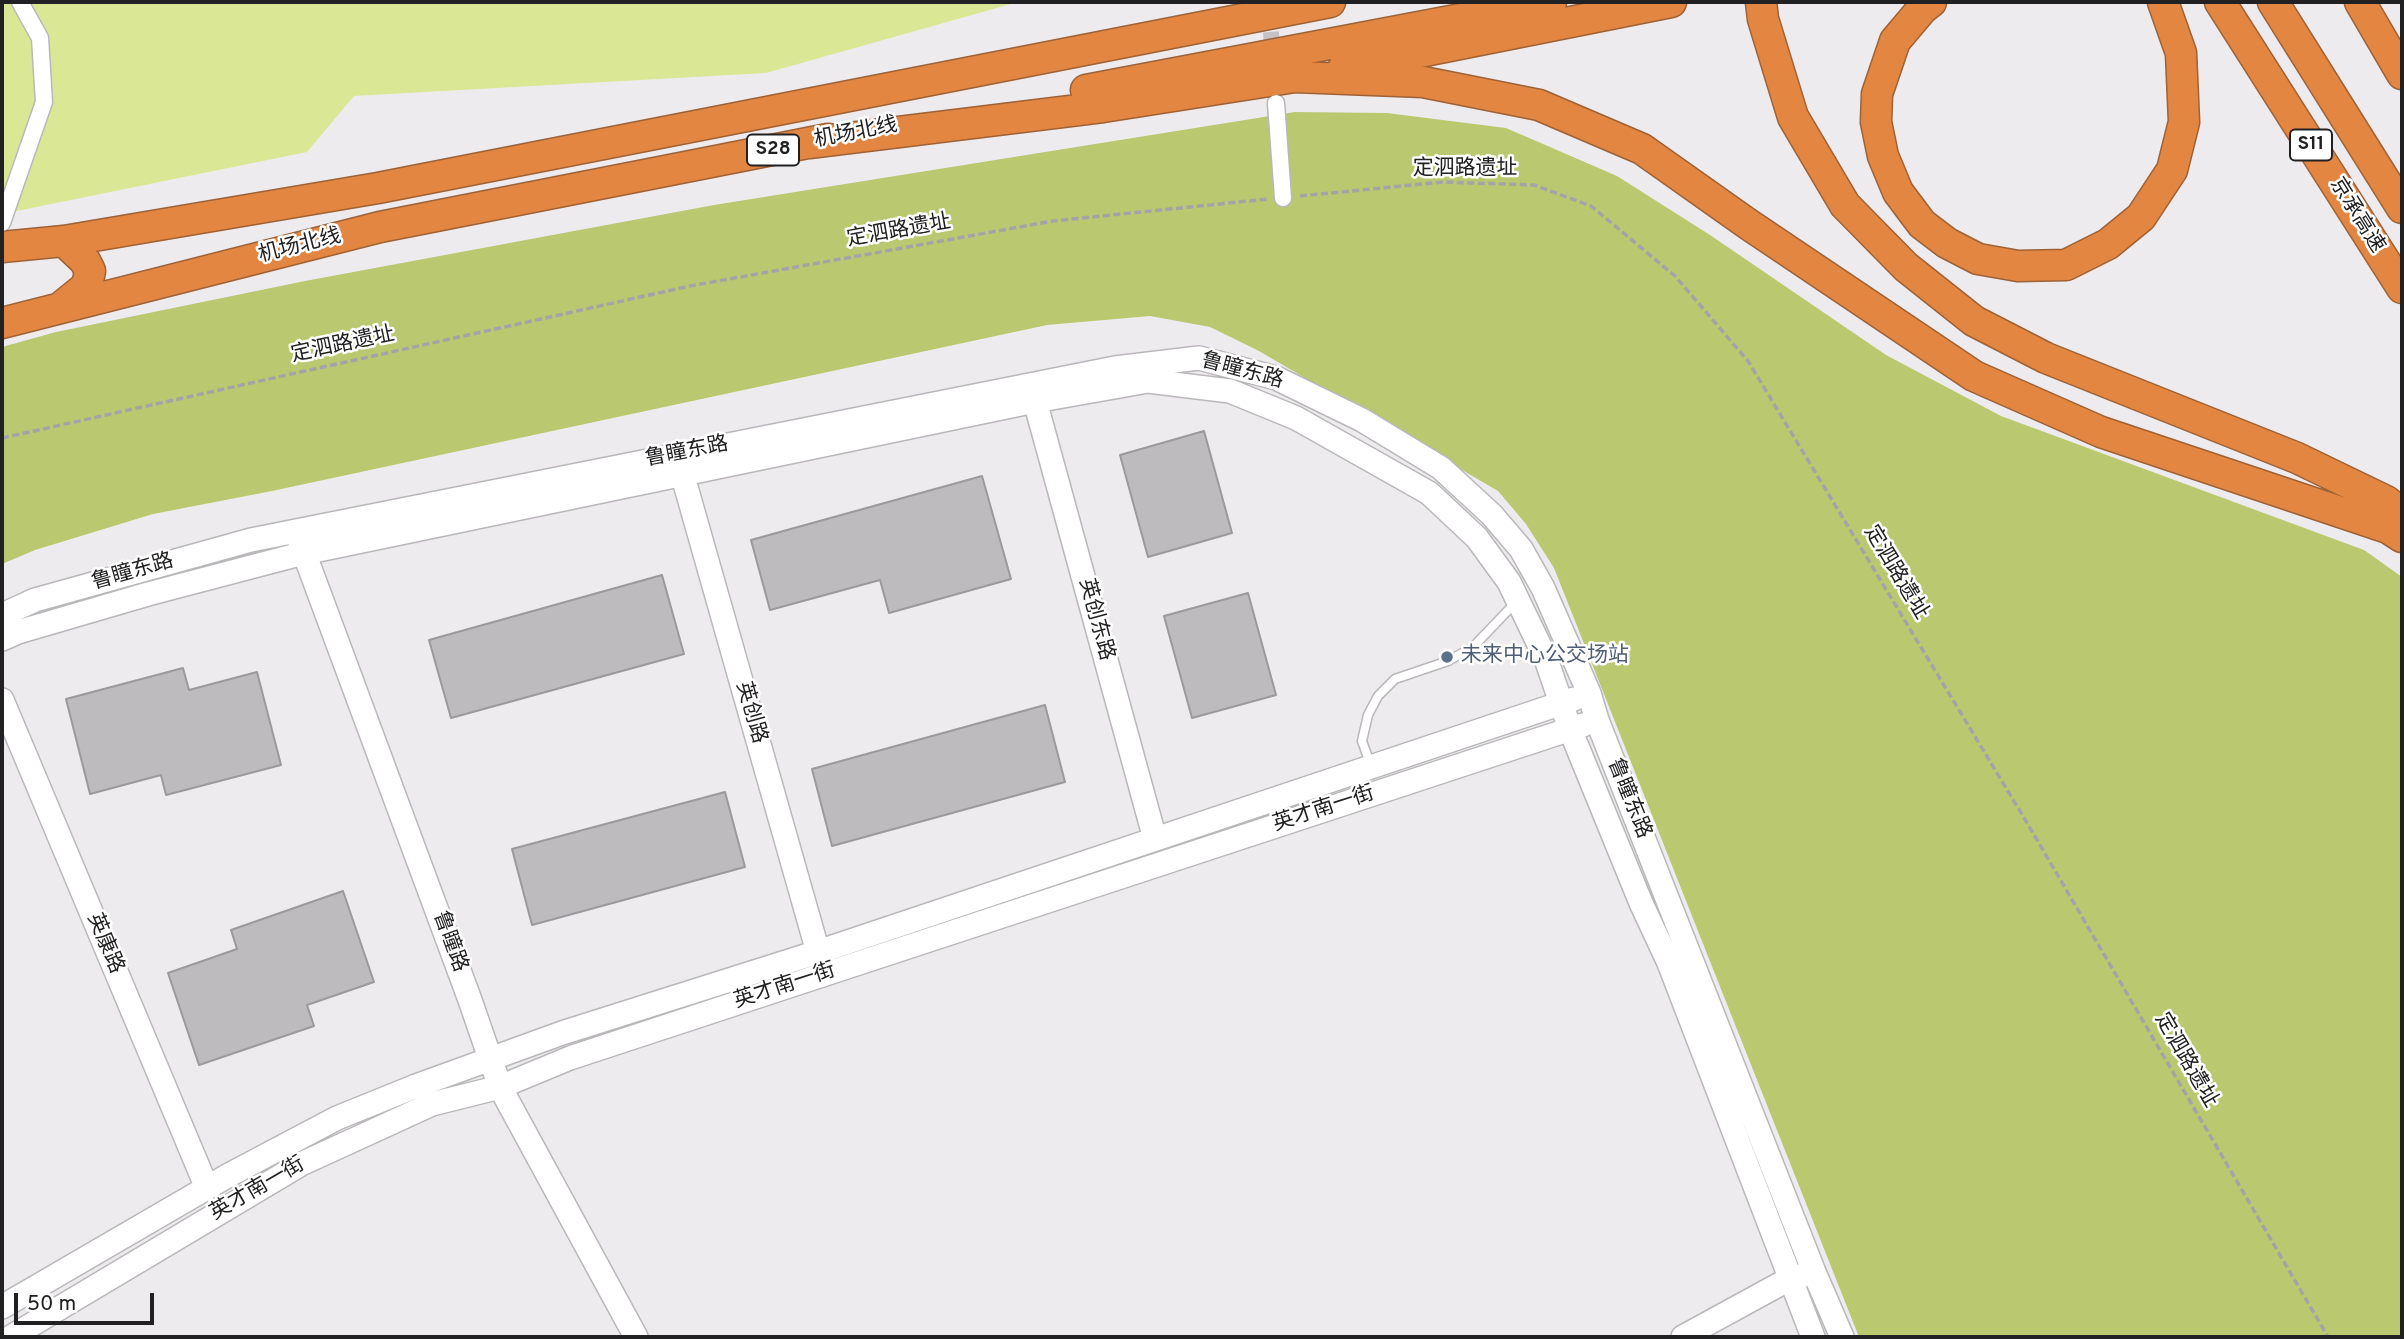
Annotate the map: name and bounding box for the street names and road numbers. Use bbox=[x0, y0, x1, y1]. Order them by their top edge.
street label: 机场北线 bbox=[812, 114, 900, 154]
road number: S11 bbox=[2290, 130, 2332, 160]
road number: S28 bbox=[747, 134, 799, 166]
street label: 定泗路遗址 bbox=[1413, 157, 1517, 183]
street label: 京承高速 bbox=[2323, 174, 2389, 258]
street label: 定泗路遗址 bbox=[845, 210, 953, 254]
street label: 机场北线 bbox=[256, 225, 344, 269]
street label: 定泗路遗址 bbox=[289, 323, 397, 369]
street label: 鲁瞳东路 bbox=[1198, 349, 1286, 395]
street label: 鲁瞳东路 bbox=[643, 433, 731, 473]
street label: 定泗路遗址 bbox=[1857, 522, 1933, 624]
street label: 鲁瞳东路 bbox=[89, 549, 177, 597]
street label: 英创东路 bbox=[1072, 576, 1118, 664]
street label: 英创路 bbox=[729, 679, 771, 747]
street label: 鲁瞳东路 bbox=[1601, 755, 1655, 843]
street label: 英才南一街 bbox=[1270, 782, 1378, 838]
street label: 鲁瞳路 bbox=[426, 908, 472, 976]
street label: 英康路 bbox=[80, 910, 128, 978]
street label: 英才南一街 bbox=[731, 959, 839, 1015]
street label: 定泗路遗址 bbox=[2148, 1009, 2222, 1113]
street label: 英才南一街 bbox=[206, 1153, 310, 1227]

